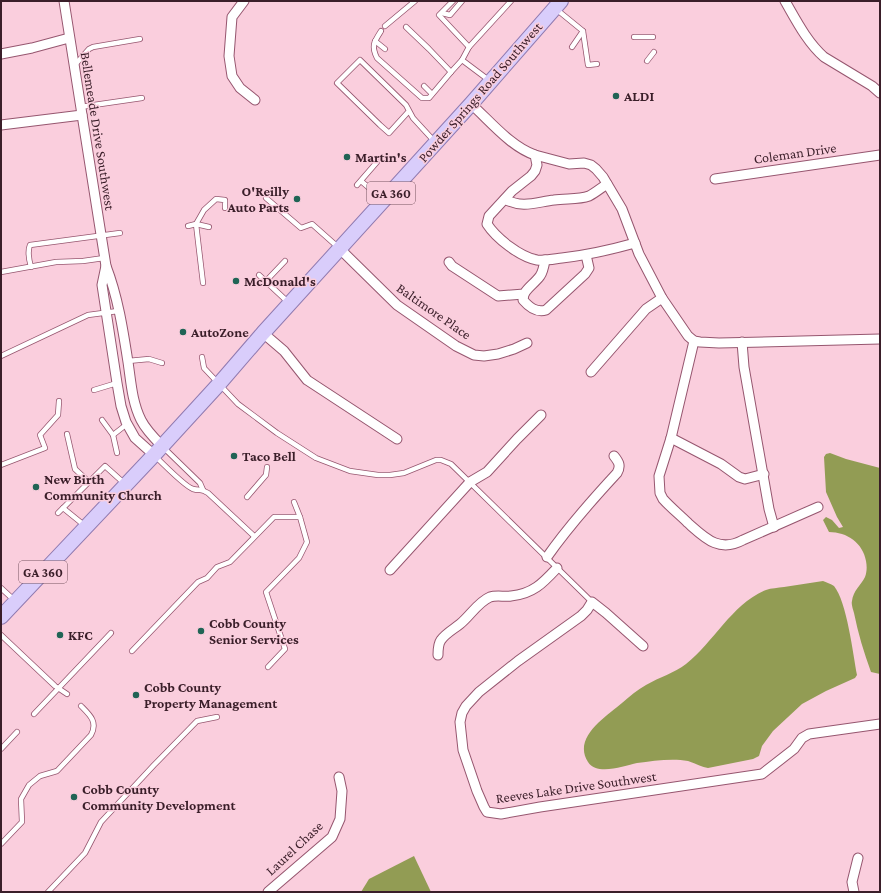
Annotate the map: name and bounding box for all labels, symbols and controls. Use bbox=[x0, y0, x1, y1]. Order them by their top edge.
street label: Powder Springs Road Southwest bbox=[415, 18, 545, 165]
street label: Bellemeade Drive Southwest bbox=[78, 51, 118, 212]
place label: ALDI bbox=[623, 88, 655, 104]
marker: ALDI bbox=[611, 91, 621, 101]
street label: Coleman Drive bbox=[753, 139, 837, 167]
place label: Martin's bbox=[355, 149, 407, 165]
marker: Martin's bbox=[342, 152, 352, 162]
road number: GA 360 bbox=[367, 182, 415, 204]
place label: O'Reilly Auto Parts bbox=[226, 183, 289, 215]
marker: O'Reilly Auto Parts bbox=[292, 194, 302, 204]
place label: McDonald's bbox=[244, 273, 316, 289]
marker: McDonald's bbox=[231, 276, 241, 286]
street label: Baltimore Place bbox=[394, 280, 474, 342]
place label: AutoZone bbox=[190, 324, 249, 340]
marker: AutoZone bbox=[178, 327, 188, 337]
place label: Taco Bell bbox=[242, 448, 296, 464]
marker: Taco Bell bbox=[229, 451, 239, 461]
place label: New Birth Community Church bbox=[44, 471, 162, 503]
marker: New Birth Community Church bbox=[31, 482, 41, 492]
road number: GA 360 bbox=[19, 561, 67, 583]
place label: Cobb County Senior Services bbox=[209, 615, 299, 647]
marker: Cobb County Senior Services bbox=[196, 626, 206, 636]
place label: KFC bbox=[68, 627, 93, 643]
marker: KFC bbox=[55, 630, 65, 640]
place label: Cobb County Property Management bbox=[144, 679, 278, 711]
marker: Cobb County Property Management bbox=[131, 690, 141, 700]
street label: Reeves Lake Drive Southwest bbox=[495, 768, 658, 806]
place label: Cobb County Community Development bbox=[82, 781, 237, 813]
marker: Cobb County Community Development bbox=[69, 792, 79, 802]
street label: Laurel Chase bbox=[262, 818, 326, 878]

